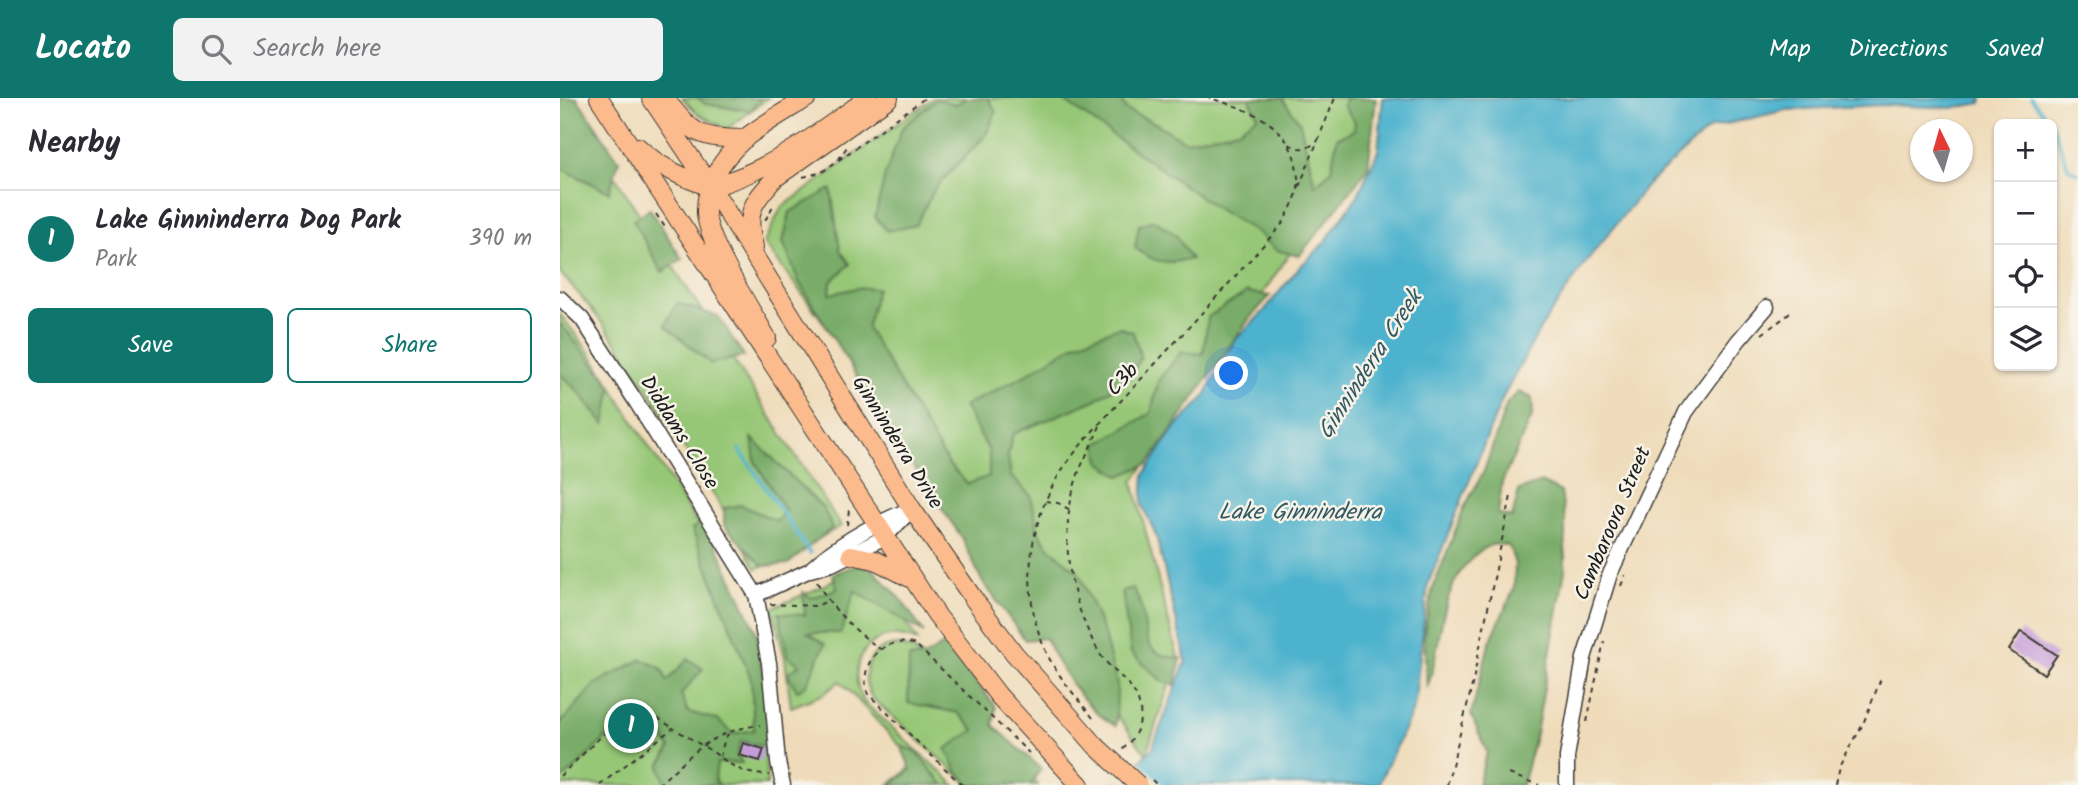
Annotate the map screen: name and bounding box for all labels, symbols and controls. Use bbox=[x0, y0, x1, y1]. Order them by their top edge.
search box bbox=[173, 18, 663, 81]
text: Locato bbox=[35, 23, 131, 76]
text: Search here bbox=[253, 28, 381, 70]
icon: search bbox=[197, 30, 235, 68]
text: Map bbox=[1769, 30, 1811, 69]
text: Directions bbox=[1849, 30, 1948, 69]
text: Saved bbox=[1986, 30, 2043, 69]
north arrow bbox=[1910, 119, 1973, 182]
map controls bbox=[1994, 119, 2057, 371]
button: + bbox=[1994, 119, 2057, 182]
text: Nearby bbox=[28, 120, 120, 168]
button: − bbox=[1994, 182, 2057, 245]
text: Lake Ginninderra Dog Park bbox=[95, 200, 400, 242]
text: 1 bbox=[48, 221, 54, 257]
text: 390 m bbox=[469, 221, 532, 257]
text: Park bbox=[95, 242, 137, 278]
button: locate bbox=[1994, 245, 2057, 308]
water label: Ginninderra Creek bbox=[1309, 281, 1434, 447]
button: Save bbox=[28, 308, 273, 383]
button: Share bbox=[287, 308, 532, 383]
button: layers bbox=[1994, 308, 2057, 371]
street label: C3b bbox=[1099, 356, 1147, 404]
your location bbox=[1214, 356, 1248, 390]
street label: Diddams Close bbox=[631, 369, 727, 497]
street label: Ginninderra Drive bbox=[842, 369, 951, 517]
street label: Cambaroora Street bbox=[1566, 441, 1661, 606]
water label: Lake Ginninderra bbox=[1218, 495, 1384, 531]
pin: 1 bbox=[608, 700, 654, 752]

